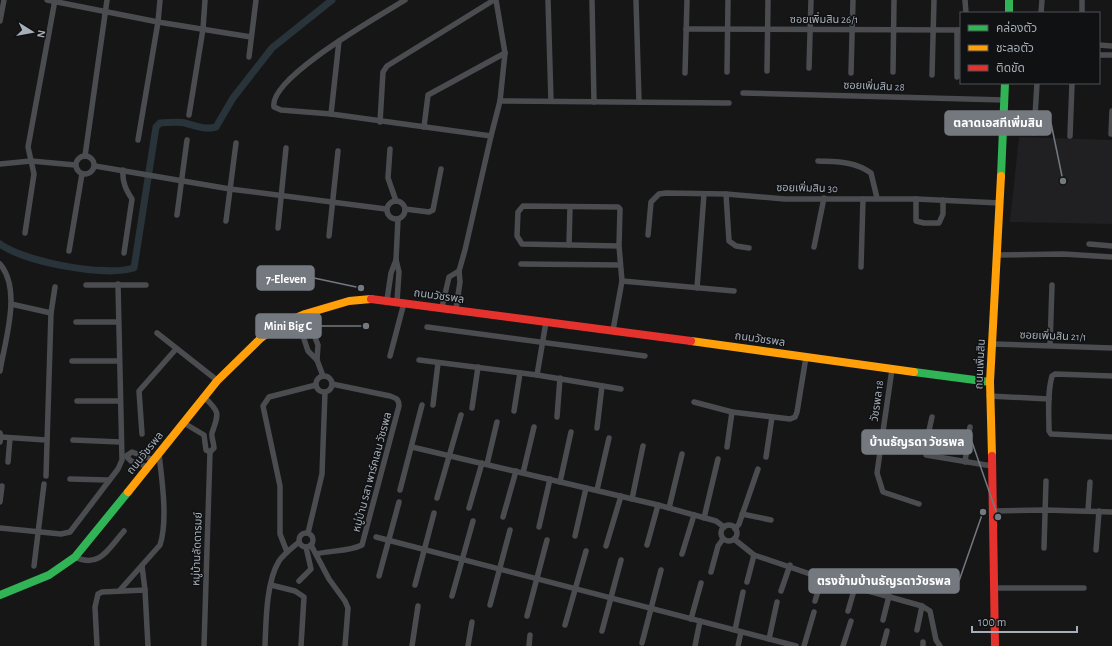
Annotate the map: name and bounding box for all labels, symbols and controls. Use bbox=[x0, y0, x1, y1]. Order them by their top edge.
street label: ซอยเพิ่มสิน 26/1 bbox=[790, 11, 858, 25]
north arrow bbox=[12, 12, 52, 52]
legend bbox=[960, 12, 1100, 84]
text: คล่องตัว bbox=[996, 21, 1037, 34]
text: N bbox=[35, 29, 47, 39]
text: ชะลอตัว bbox=[996, 42, 1034, 54]
text: ติดขัด bbox=[996, 62, 1025, 74]
street label: ซอยเพิ่มสิน 28 bbox=[843, 77, 905, 93]
callout: ตลาดเอสทีเพิ่มสิน bbox=[945, 111, 1051, 135]
text: ตลาดเอสทีเพิ่มสิน bbox=[953, 115, 1043, 129]
street label: ซอยเพิ่มสิน 30 bbox=[776, 180, 838, 194]
callout: 7-Eleven bbox=[257, 266, 314, 290]
text: 7-Eleven bbox=[266, 273, 306, 285]
street label: ถนนวัชรพล bbox=[413, 287, 465, 305]
callout: Mini Big C bbox=[256, 314, 321, 338]
text: Mini Big C bbox=[264, 320, 313, 332]
street label: ซอยเพิ่มสิน 21/1 bbox=[1019, 327, 1087, 343]
street label: ถนนวัชรพล bbox=[734, 330, 786, 348]
street label: ถนนเพิ่มสิน bbox=[971, 338, 987, 390]
street label: วัชรพล 18 bbox=[869, 380, 885, 422]
street label: หมู่บ้าน รสา พาร์คเลน วัชรพล bbox=[350, 411, 394, 533]
street label: ถนนวัชรพล bbox=[125, 430, 165, 476]
callout: บ้านธัญรดา วัชรพล bbox=[862, 430, 972, 454]
text: บ้านธัญรดา วัชรพล bbox=[870, 435, 964, 449]
street label: หมู่บ้านลัดดารมย์ bbox=[189, 512, 205, 586]
callout: ตรงข้ามบ้านธัญรดาวัชรพล bbox=[809, 569, 959, 593]
text: ตรงข้ามบ้านธัญรดาวัชรพล bbox=[817, 574, 951, 588]
scale bar bbox=[972, 608, 1077, 634]
text: 100 m bbox=[978, 616, 1006, 628]

